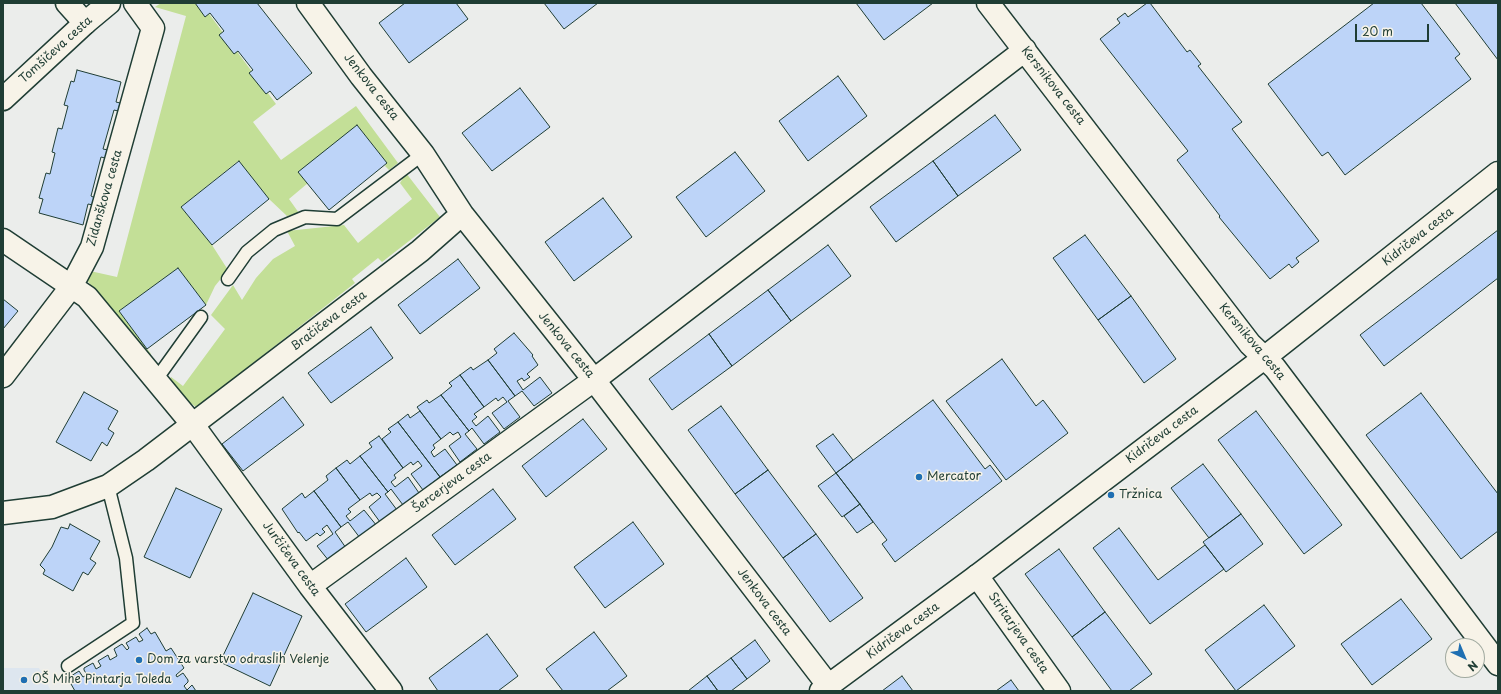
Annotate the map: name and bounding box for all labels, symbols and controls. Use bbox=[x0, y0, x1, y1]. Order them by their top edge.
street label: Tomšičeva cesta bbox=[17, 13, 95, 87]
scale bar bbox=[1357, 16, 1431, 42]
text: 20 m bbox=[1362, 22, 1393, 40]
street label: Kersnikova cesta bbox=[1018, 44, 1088, 128]
street label: Jenkova cesta bbox=[340, 51, 402, 123]
street label: Zidanškova cesta bbox=[84, 148, 126, 248]
street label: Kidričeva cesta bbox=[1379, 205, 1457, 269]
street label: Bračičeva cesta bbox=[288, 288, 370, 354]
street label: Kersnikova cesta bbox=[1216, 301, 1288, 383]
street label: Jenkova cesta bbox=[535, 309, 597, 381]
street label: Kidričeva cesta bbox=[1123, 403, 1201, 467]
street label: Šercerjeva cesta bbox=[410, 449, 494, 517]
place label: Mercator bbox=[927, 470, 981, 484]
marker: Mercator bbox=[914, 472, 924, 482]
place label: Tržnica bbox=[1119, 488, 1162, 502]
marker: Tržnica bbox=[1106, 490, 1116, 500]
street label: Jurčičeva cesta bbox=[259, 519, 323, 599]
street label: Jenkova cesta bbox=[734, 565, 794, 639]
street label: Stritarjeva cesta bbox=[985, 590, 1051, 676]
street label: Kidričeva cesta bbox=[864, 600, 942, 662]
north arrow bbox=[1445, 638, 1485, 678]
place label: Dom za varstvo odraslih Velenje bbox=[147, 653, 329, 667]
marker: Dom za varstvo odraslih Velenje bbox=[134, 655, 144, 665]
text: N bbox=[1464, 657, 1482, 675]
place label: OŠ Mihe Pintarja Toleda bbox=[32, 673, 172, 687]
marker: OŠ Mihe Pintarja Toleda bbox=[19, 675, 29, 685]

